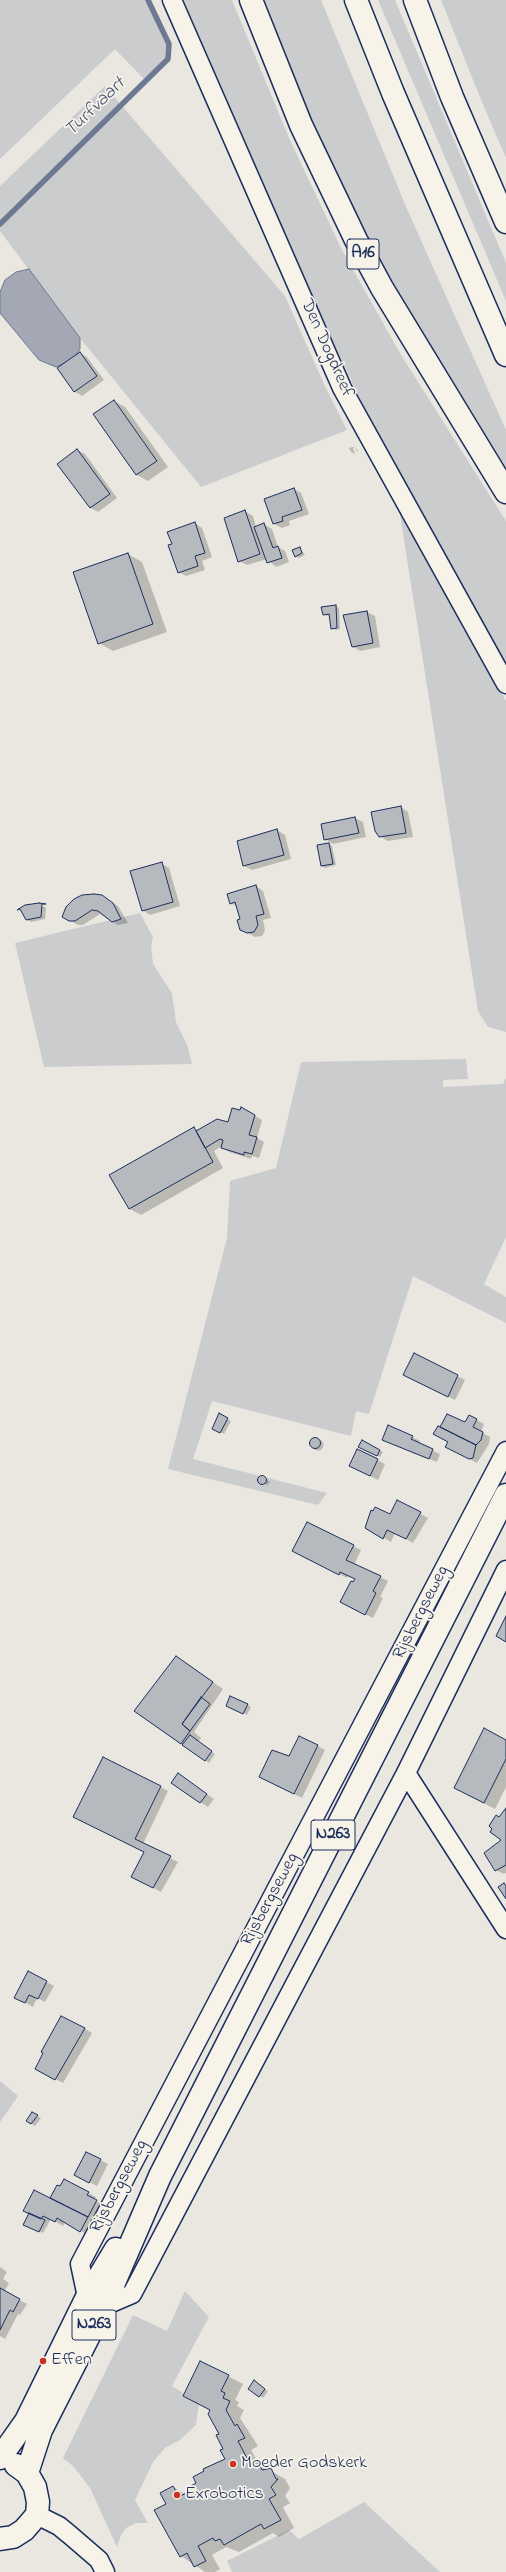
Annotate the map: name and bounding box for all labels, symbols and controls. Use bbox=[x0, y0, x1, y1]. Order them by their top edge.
water label: Turfvaart bbox=[61, 74, 131, 142]
road number: A16 bbox=[347, 239, 379, 269]
street label: Den Dogdreef bbox=[295, 296, 357, 402]
street label: Rijsbergseweg bbox=[389, 1562, 455, 1664]
road number: N263 bbox=[311, 1820, 355, 1850]
street label: Rijsbergseweg bbox=[237, 1850, 305, 1950]
street label: Rijsbergseweg bbox=[86, 2137, 154, 2237]
road number: N263 bbox=[72, 2310, 116, 2340]
place label: Effen bbox=[51, 2350, 92, 2372]
marker: Effen bbox=[38, 2356, 48, 2366]
place label: Moeder Godskerk bbox=[241, 2453, 367, 2475]
marker: Moeder Godskerk bbox=[228, 2459, 238, 2469]
place label: Exrobotics bbox=[185, 2484, 264, 2506]
marker: Exrobotics bbox=[172, 2490, 182, 2500]

